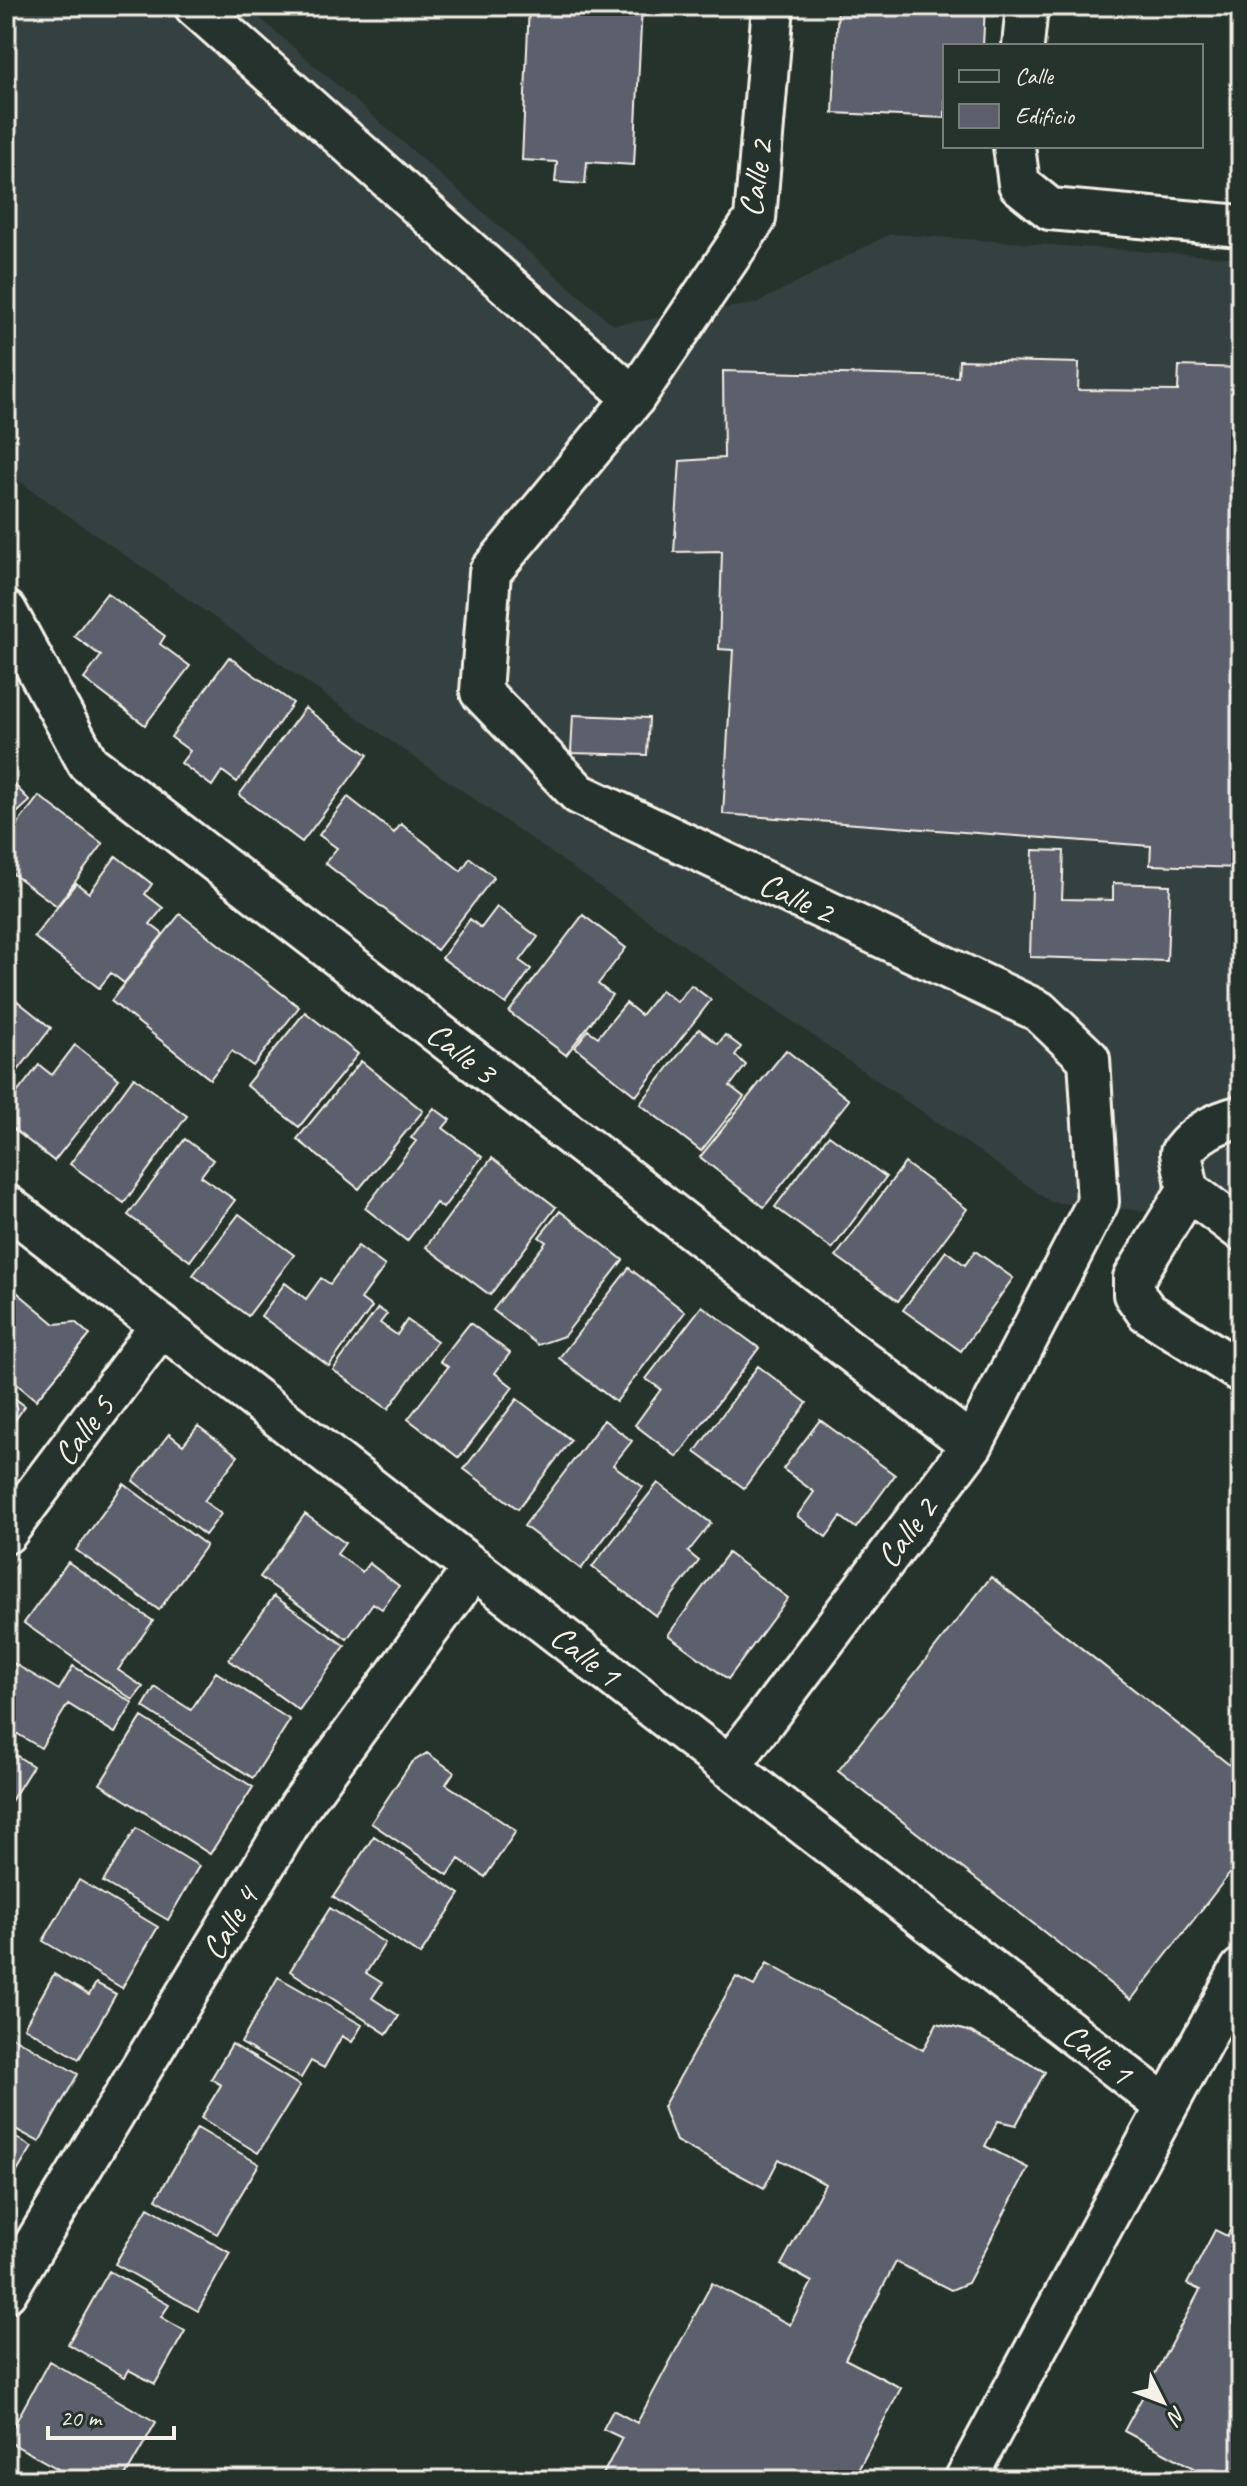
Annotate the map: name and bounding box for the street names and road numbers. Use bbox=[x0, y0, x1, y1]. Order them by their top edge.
street label: Calle 2 bbox=[728, 134, 783, 219]
street label: Calle 2 bbox=[753, 862, 843, 934]
street label: Calle 3 bbox=[418, 1012, 507, 1095]
street label: Calle 5 bbox=[43, 1385, 125, 1474]
street label: Calle 2 bbox=[866, 1486, 948, 1576]
street label: Calle 1 bbox=[542, 1615, 631, 1697]
street label: Calle 4 bbox=[191, 1876, 270, 1967]
street label: Calle 1 bbox=[1054, 2013, 1143, 2095]

